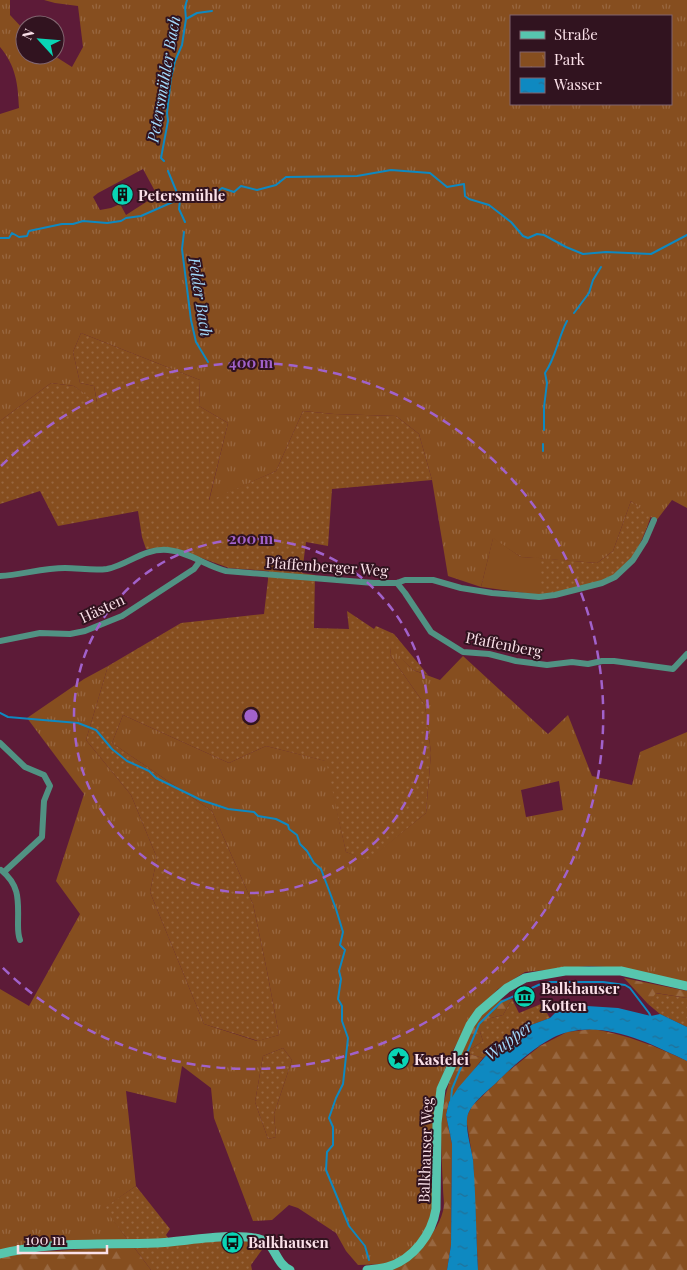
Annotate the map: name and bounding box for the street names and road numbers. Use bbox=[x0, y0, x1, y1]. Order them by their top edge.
street label: Pfaffenberger Weg bbox=[265, 552, 389, 580]
street label: Hästen bbox=[76, 589, 128, 627]
street label: Pfaffenberg bbox=[464, 627, 544, 661]
street label: Balkhauser Weg bbox=[413, 1097, 437, 1203]

